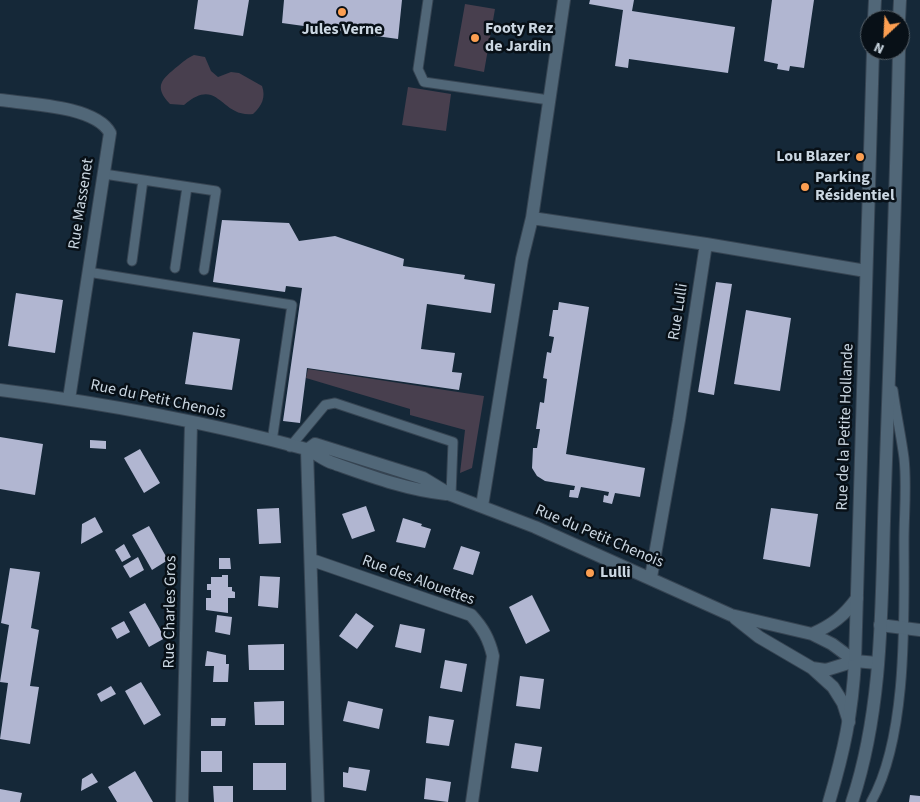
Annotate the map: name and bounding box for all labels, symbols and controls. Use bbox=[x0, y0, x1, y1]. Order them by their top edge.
marker: Jules Verne bbox=[336, 6, 348, 18]
north arrow bbox=[860, 10, 910, 60]
place label: Footy Rez de Jardin bbox=[485, 19, 553, 57]
place label: Jules Verne bbox=[301, 20, 383, 40]
marker: Footy Rez de Jardin bbox=[469, 32, 481, 44]
text: N bbox=[871, 37, 888, 59]
place label: Lou Blazer bbox=[776, 147, 850, 167]
marker: Lou Blazer bbox=[854, 151, 866, 163]
street label: Rue Massenet bbox=[65, 157, 99, 251]
place label: Parking Résidentiel bbox=[815, 168, 894, 206]
marker: Parking Résidentiel bbox=[799, 181, 811, 193]
street label: Rue Lulli bbox=[665, 282, 693, 342]
street label: Rue de la Petite Hollande bbox=[833, 343, 859, 511]
street label: Rue du Petit Chenois bbox=[89, 376, 227, 424]
street label: Rue du Petit Chenois bbox=[532, 501, 666, 573]
street label: Rue des Alouettes bbox=[359, 552, 477, 610]
street label: Rue Charles Gros bbox=[160, 555, 182, 669]
place label: Lulli bbox=[600, 563, 631, 583]
marker: Lulli bbox=[584, 567, 596, 579]

